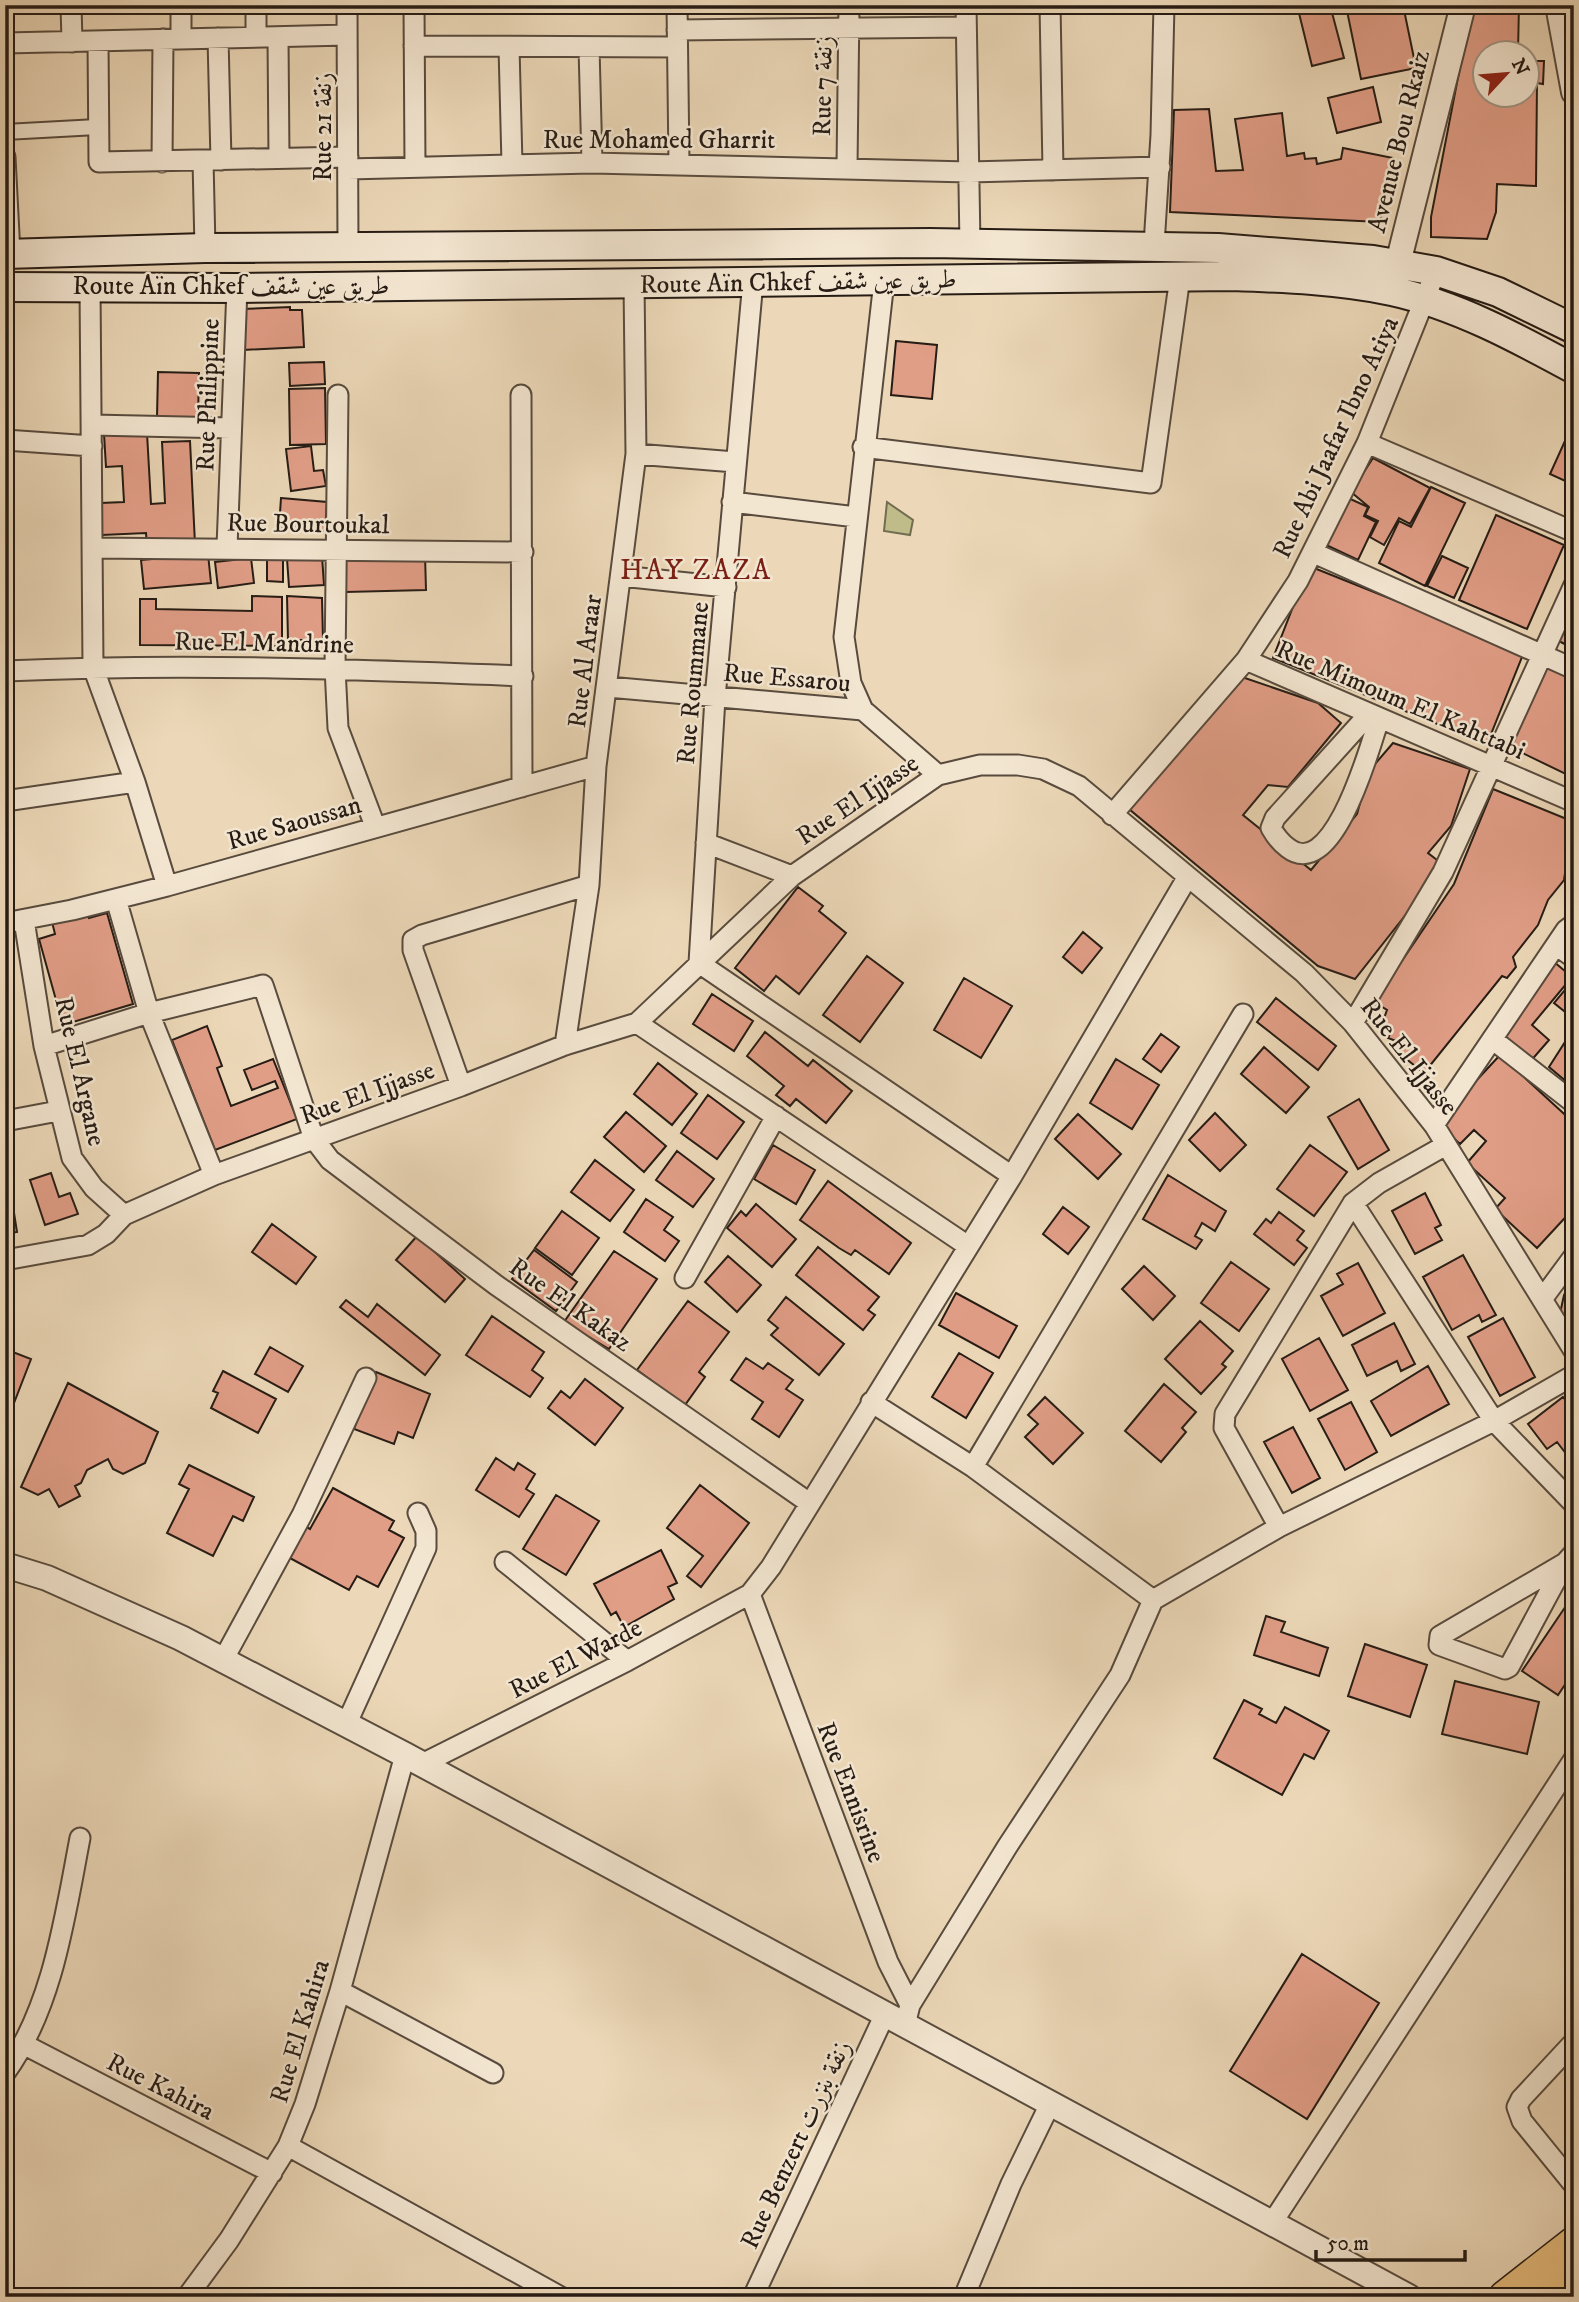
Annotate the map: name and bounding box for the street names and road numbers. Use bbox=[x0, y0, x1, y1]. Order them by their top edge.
street label: Rue 7 زنقة bbox=[806, 36, 841, 137]
street label: Avenue Bou Rkaiz bbox=[1361, 47, 1438, 236]
street label: Rue 21 زنقة bbox=[307, 72, 340, 182]
street label: Rue Mohamed Gharrit bbox=[543, 124, 775, 157]
street label: Route Aïn Chkef طريق عين شقف bbox=[639, 263, 957, 302]
street label: Route Aïn Chkef طريق عين شقف bbox=[73, 270, 390, 303]
street label: Rue Abi Jaafar Ibno Atiya bbox=[1266, 311, 1407, 564]
street label: Rue Philippine bbox=[189, 318, 228, 472]
street label: Rue Bourtoukal bbox=[226, 507, 390, 542]
street label: Rue Al Araar bbox=[561, 592, 610, 730]
street label: Rue Roummane bbox=[670, 601, 717, 766]
street label: Rue El Mandrine bbox=[174, 625, 354, 662]
street label: Rue Mimoum El Kahttabi bbox=[1271, 633, 1530, 768]
street label: Rue Essarou bbox=[722, 656, 852, 701]
street label: Rue El Ijjasse bbox=[790, 747, 925, 853]
street label: Rue Saoussan bbox=[224, 788, 366, 858]
street label: Rue El Ijjasse bbox=[1353, 991, 1465, 1122]
street label: Rue El Argane bbox=[46, 993, 113, 1149]
street label: Rue El Ijjasse bbox=[296, 1054, 439, 1133]
street label: Rue El Kakaz bbox=[502, 1251, 638, 1360]
street label: Rue El Warde bbox=[504, 1612, 648, 1707]
street label: Rue Ennisrine bbox=[809, 1718, 892, 1867]
street label: Rue El Kahira bbox=[263, 1956, 338, 2107]
street label: Rue Benzert زنقة بنزرت bbox=[733, 2035, 859, 2254]
street label: Rue Kahira bbox=[101, 2046, 220, 2128]

